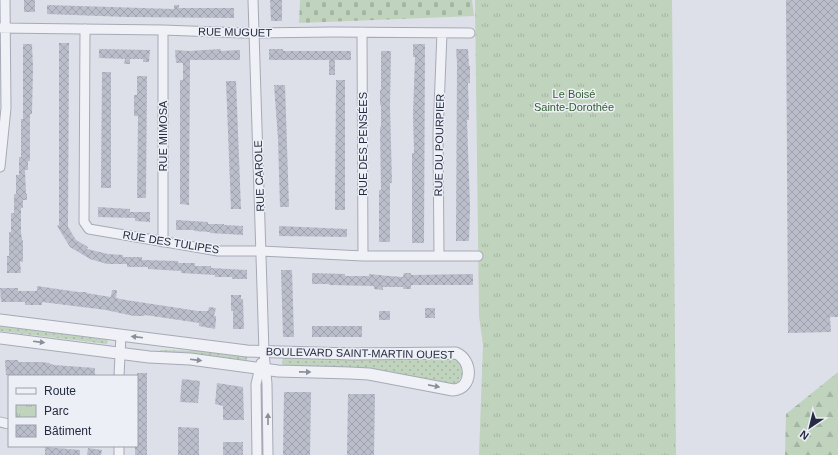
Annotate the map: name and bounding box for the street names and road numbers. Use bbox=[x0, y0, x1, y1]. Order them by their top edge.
street label: RUE MUGUET bbox=[198, 25, 272, 39]
street label: RUE DES PENSÉES bbox=[357, 92, 369, 196]
street label: RUE DU POURPIER bbox=[432, 94, 446, 196]
street label: RUE MIMOSA bbox=[157, 100, 169, 171]
street label: RUE CAROLE bbox=[252, 140, 266, 212]
street label: RUE DES TULIPES bbox=[122, 228, 220, 256]
street label: BOULEVARD SAINT-MARTIN OUEST bbox=[266, 345, 455, 361]

